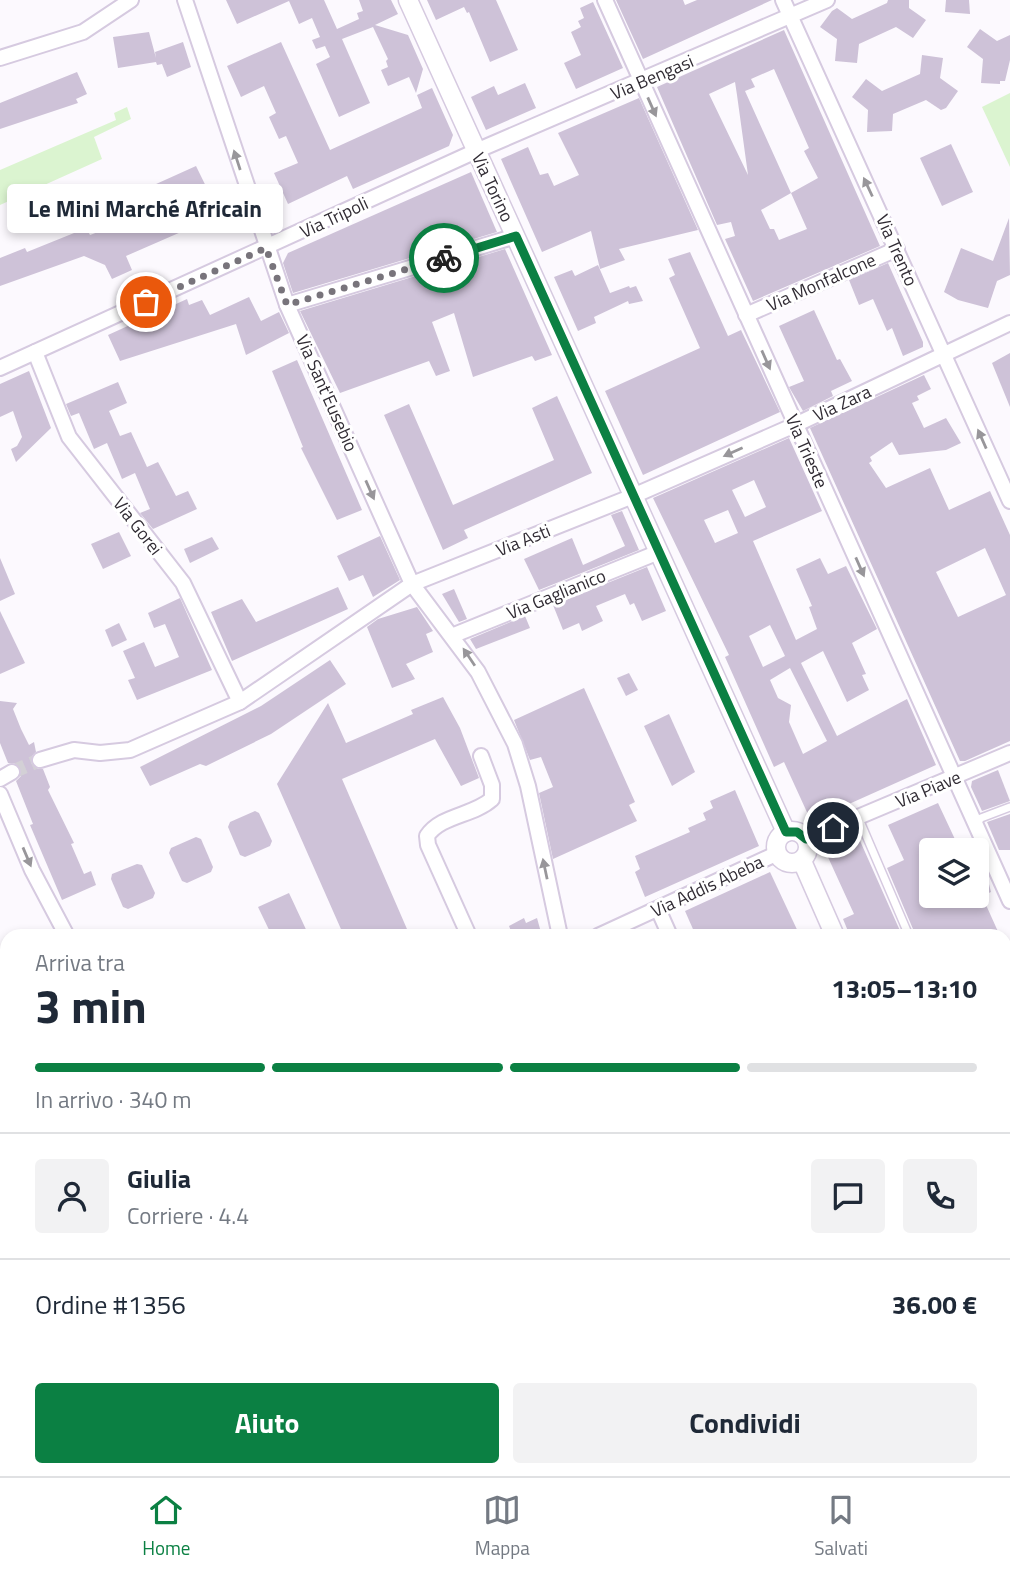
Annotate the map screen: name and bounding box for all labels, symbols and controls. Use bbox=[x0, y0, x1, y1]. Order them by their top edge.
street label: Via Bengasi bbox=[606, 47, 698, 107]
one-way arrow bbox=[647, 97, 658, 118]
street label: Via Torino bbox=[465, 148, 521, 226]
one-way arrow bbox=[231, 149, 242, 170]
one-way arrow bbox=[862, 177, 874, 197]
callout: Le Mini Marché Africain bbox=[8, 183, 284, 232]
street label: Via Tripoli bbox=[295, 189, 373, 245]
text: Le Mini Marché Africain bbox=[28, 191, 262, 226]
street label: Via Trento bbox=[869, 210, 925, 290]
courier bbox=[409, 223, 479, 293]
icon: bike bbox=[425, 239, 463, 277]
street label: Via Monfalcone bbox=[762, 246, 880, 318]
pin bbox=[116, 272, 176, 332]
icon: bag bbox=[127, 283, 165, 321]
street label: Via Sant'Eusebio bbox=[289, 330, 365, 456]
one-way arrow bbox=[761, 349, 772, 370]
street label: Via Zara bbox=[809, 378, 875, 428]
street label: Via Trieste bbox=[779, 410, 835, 492]
one-way arrow bbox=[976, 429, 988, 449]
one-way arrow bbox=[723, 446, 743, 458]
one-way arrow bbox=[365, 480, 376, 501]
street label: Via Gorei bbox=[107, 491, 169, 561]
street label: Via Asti bbox=[492, 517, 554, 563]
one-way arrow bbox=[854, 557, 866, 577]
street label: Via Gaglianico bbox=[502, 562, 610, 626]
one-way arrow bbox=[462, 648, 475, 667]
street label: Via Piave bbox=[891, 763, 965, 815]
pin bbox=[803, 798, 863, 858]
icon: home bbox=[814, 809, 852, 847]
map controls bbox=[919, 838, 989, 908]
button: layers bbox=[919, 838, 989, 908]
one-way arrow bbox=[21, 846, 32, 867]
street label: Via Addis Abeba bbox=[646, 848, 768, 924]
one-way arrow bbox=[540, 858, 551, 880]
text: Arriva tra bbox=[35, 945, 125, 980]
text: 13:05–13:10 bbox=[831, 969, 977, 1008]
text: 3 min bbox=[35, 971, 147, 1041]
text: In arrivo · 340 m bbox=[35, 1082, 192, 1117]
button: person bbox=[35, 1159, 109, 1233]
text: Giulia bbox=[127, 1159, 191, 1198]
button: chat bbox=[811, 1159, 885, 1233]
button: phone bbox=[903, 1159, 977, 1233]
text: Corriere · 4.4 bbox=[127, 1198, 249, 1233]
text: Ordine #1356 bbox=[35, 1285, 186, 1324]
text: 36.00 € bbox=[892, 1285, 977, 1324]
button: Aiuto bbox=[35, 1383, 499, 1463]
button: Condividi bbox=[513, 1383, 977, 1463]
tab: Home bbox=[142, 1491, 190, 1562]
tab: Mappa bbox=[475, 1491, 530, 1562]
tab: Salvati bbox=[814, 1491, 868, 1562]

